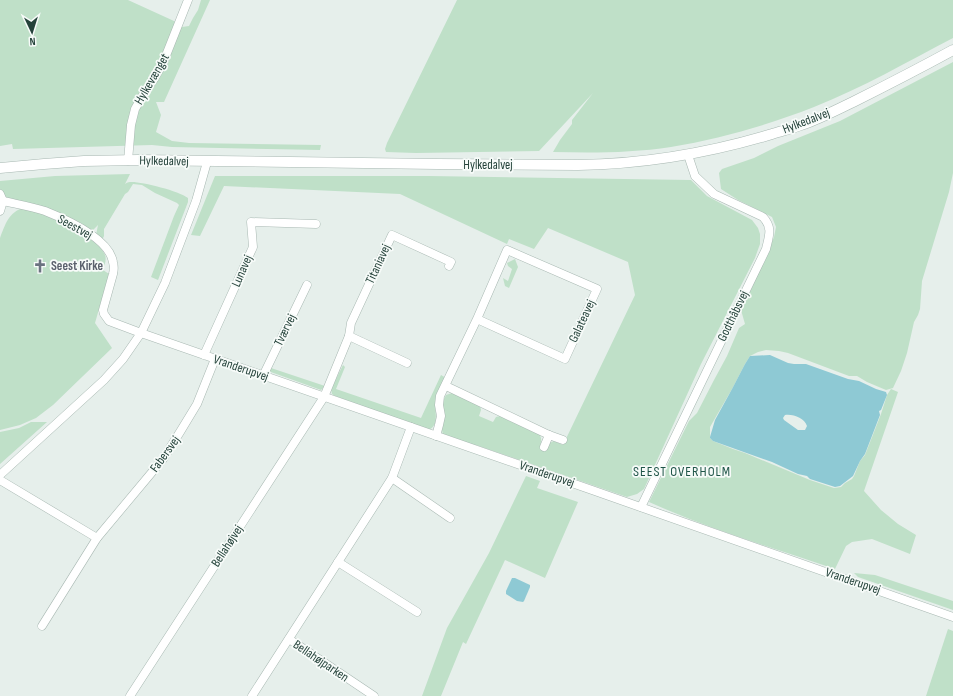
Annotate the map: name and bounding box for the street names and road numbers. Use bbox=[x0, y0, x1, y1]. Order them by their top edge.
street label: Hylkevænget bbox=[131, 51, 173, 107]
street label: Hylkedalvej bbox=[780, 105, 832, 137]
street label: Hylkedalvej bbox=[139, 153, 189, 169]
street label: Hylkedalvej bbox=[463, 157, 513, 173]
street label: Seestvej bbox=[55, 211, 95, 243]
street label: Titaniavej bbox=[362, 242, 394, 286]
street label: Lunavej bbox=[228, 253, 256, 289]
street label: Godthåbsvej bbox=[714, 288, 752, 344]
street label: Galateavej bbox=[565, 297, 599, 345]
street label: Tværvej bbox=[270, 311, 300, 349]
street label: Vranderupvej bbox=[211, 351, 271, 385]
street label: Fabersvej bbox=[146, 433, 184, 475]
street label: Vranderupvej bbox=[517, 457, 577, 491]
street label: Bellahøjvej bbox=[208, 522, 246, 570]
street label: Vranderupvej bbox=[823, 564, 883, 598]
street label: Bellahøjparken bbox=[290, 637, 352, 685]

